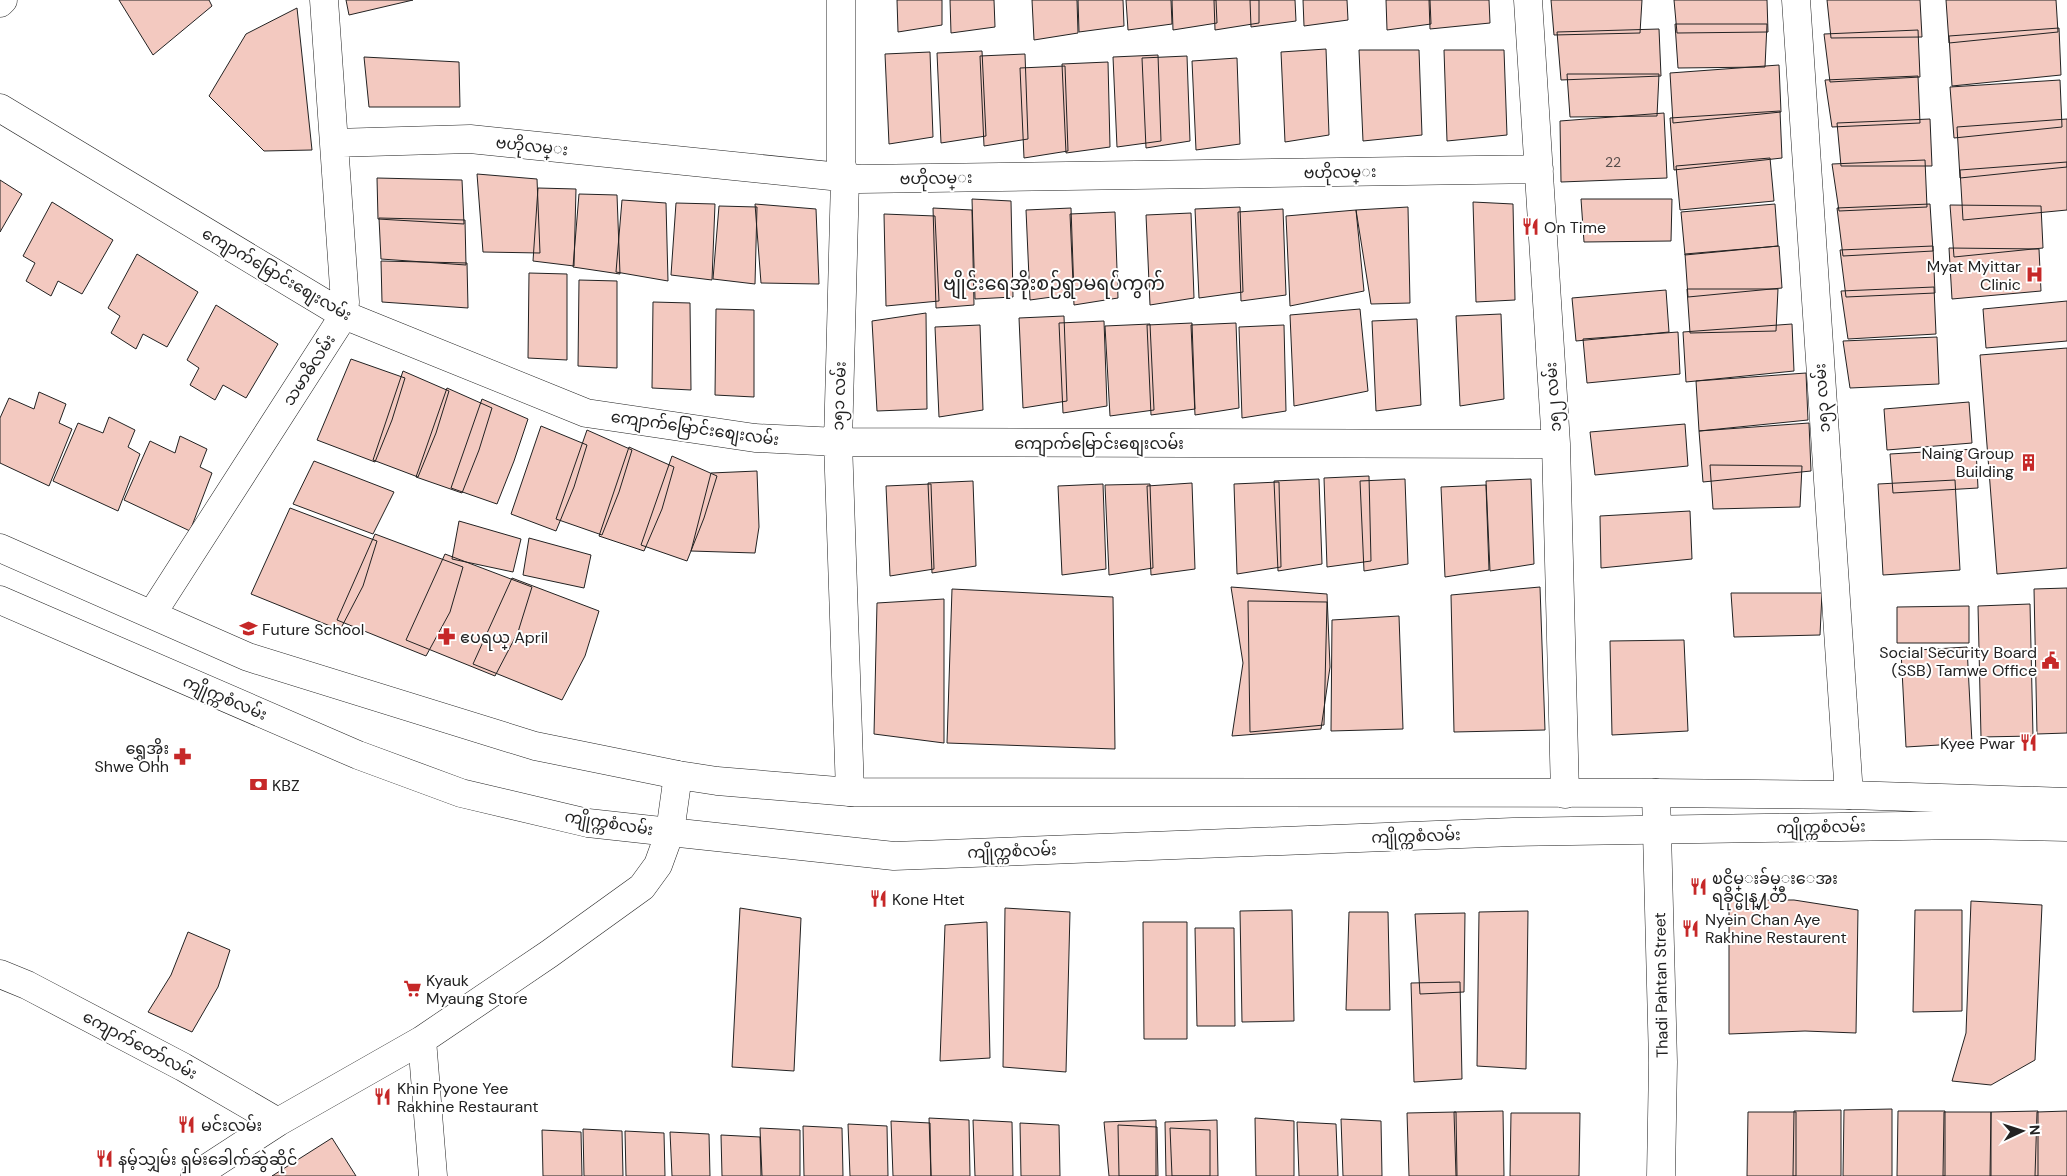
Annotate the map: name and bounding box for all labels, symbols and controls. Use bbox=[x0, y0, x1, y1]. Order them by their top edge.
street label: ဗဟိုလမ္း bbox=[494, 132, 569, 164]
house number: 22 bbox=[1605, 153, 1621, 171]
street label: ဗဟိုလမ္း bbox=[1303, 161, 1377, 187]
street label: ဗဟိုလမ္း bbox=[899, 167, 973, 193]
restaurant icon: On Time bbox=[1520, 217, 1540, 237]
place label: On Time bbox=[1544, 217, 1606, 238]
street label: ကျောက်မြောင်းစျေးလမ်း bbox=[197, 222, 356, 328]
place label: Myat Myittar Clinic bbox=[1927, 256, 2021, 295]
hospital icon: Myat Myittar Clinic bbox=[2025, 265, 2045, 285]
district label: ဗျိုင်းရေအိုးစဉ်ရွာမရပ်ကွက် bbox=[943, 269, 1165, 300]
street label: သမာဓိလမ်း bbox=[277, 330, 340, 410]
street label: ၁၅၁ လမ်း bbox=[826, 361, 854, 431]
street label: ၁၅၂ လမ်း bbox=[1539, 361, 1569, 433]
street label: ၁၅၃ လမ်း bbox=[1808, 363, 1838, 433]
street label: ကျောက်မြောင်းစျေးလမ်း bbox=[609, 405, 781, 453]
street label: ကျောက်မြောင်းစျေးလမ်း bbox=[1014, 432, 1184, 457]
place label: Naing Group Building bbox=[1922, 443, 2014, 482]
building icon: Naing Group Building bbox=[2018, 452, 2038, 472]
school or university icon: Future School bbox=[238, 619, 258, 639]
place label: Future School bbox=[262, 619, 364, 640]
pharmacy icon: ဧပရယ္ April bbox=[436, 627, 456, 647]
place label: ဧပရယ္ April bbox=[460, 627, 548, 651]
place label: Social Security Board (SSB) Tamwe Office bbox=[1879, 642, 2037, 681]
public building icon: Social Security Board (SSB) Tamwe Office bbox=[2041, 651, 2061, 671]
street label: ကျိုက္ကစံလမ်း bbox=[179, 670, 271, 728]
place label: Kyee Pwar bbox=[1940, 733, 2015, 754]
restaurant icon: Kyee Pwar bbox=[2019, 733, 2039, 753]
place label: ရွှေအိုး Shwe Ohh bbox=[94, 738, 169, 777]
pharmacy icon: ရွှေအိုး Shwe Ohh bbox=[173, 747, 193, 767]
bank icon: KBZ bbox=[248, 775, 268, 795]
place label: KBZ bbox=[272, 775, 300, 796]
street label: ကျိုက္ကစံလမ်း bbox=[563, 805, 655, 843]
street label: ကျိုက္ကစံလမ်း bbox=[1776, 815, 1866, 841]
street label: ကျိုက္ကစံလမ်း bbox=[1371, 823, 1461, 851]
street label: ကျိုက္ကစံလမ်း bbox=[967, 838, 1057, 866]
place label: ၿငိမ္းခ်မ္းေအး ရခိုင္မုန္႔တီ bbox=[1712, 867, 1838, 911]
restaurant icon: ၿငိမ္းခ်မ္းေအး ရခိုင္မုန္႔တီ bbox=[1688, 877, 1708, 897]
restaurant icon: Kone Htet bbox=[868, 889, 888, 909]
place label: Kone Htet bbox=[892, 889, 965, 910]
place label: Nyein Chan Aye Rakhine Restaurent bbox=[1705, 909, 1847, 948]
street label: Thadi Pahtan Street bbox=[1649, 912, 1673, 1058]
restaurant icon: Nyein Chan Aye Rakhine Restaurent bbox=[1681, 918, 1701, 938]
place label: Kyauk Myaung Store bbox=[426, 970, 528, 1009]
supermarket icon: Kyauk Myaung Store bbox=[402, 979, 422, 999]
street label: ကျောက်တော်လမ်း bbox=[78, 1005, 201, 1087]
place label: Khin Pyone Yee Rakhine Restaurant bbox=[397, 1078, 539, 1117]
restaurant icon: Khin Pyone Yee Rakhine Restaurant bbox=[373, 1087, 393, 1107]
north arrow bbox=[1997, 1106, 2047, 1156]
place label: မင်းလမ်း bbox=[201, 1114, 262, 1136]
restaurant icon: မင်းလမ်း bbox=[177, 1115, 197, 1135]
text: N bbox=[2026, 1124, 2044, 1136]
place label: နမ့်သျှမ်း ရှမ်းခေါက်ဆွဲဆိုင် bbox=[118, 1148, 297, 1174]
restaurant icon: နမ့်သျှမ်း ရှမ်းခေါက်ဆွဲဆိုင် bbox=[94, 1149, 114, 1169]

